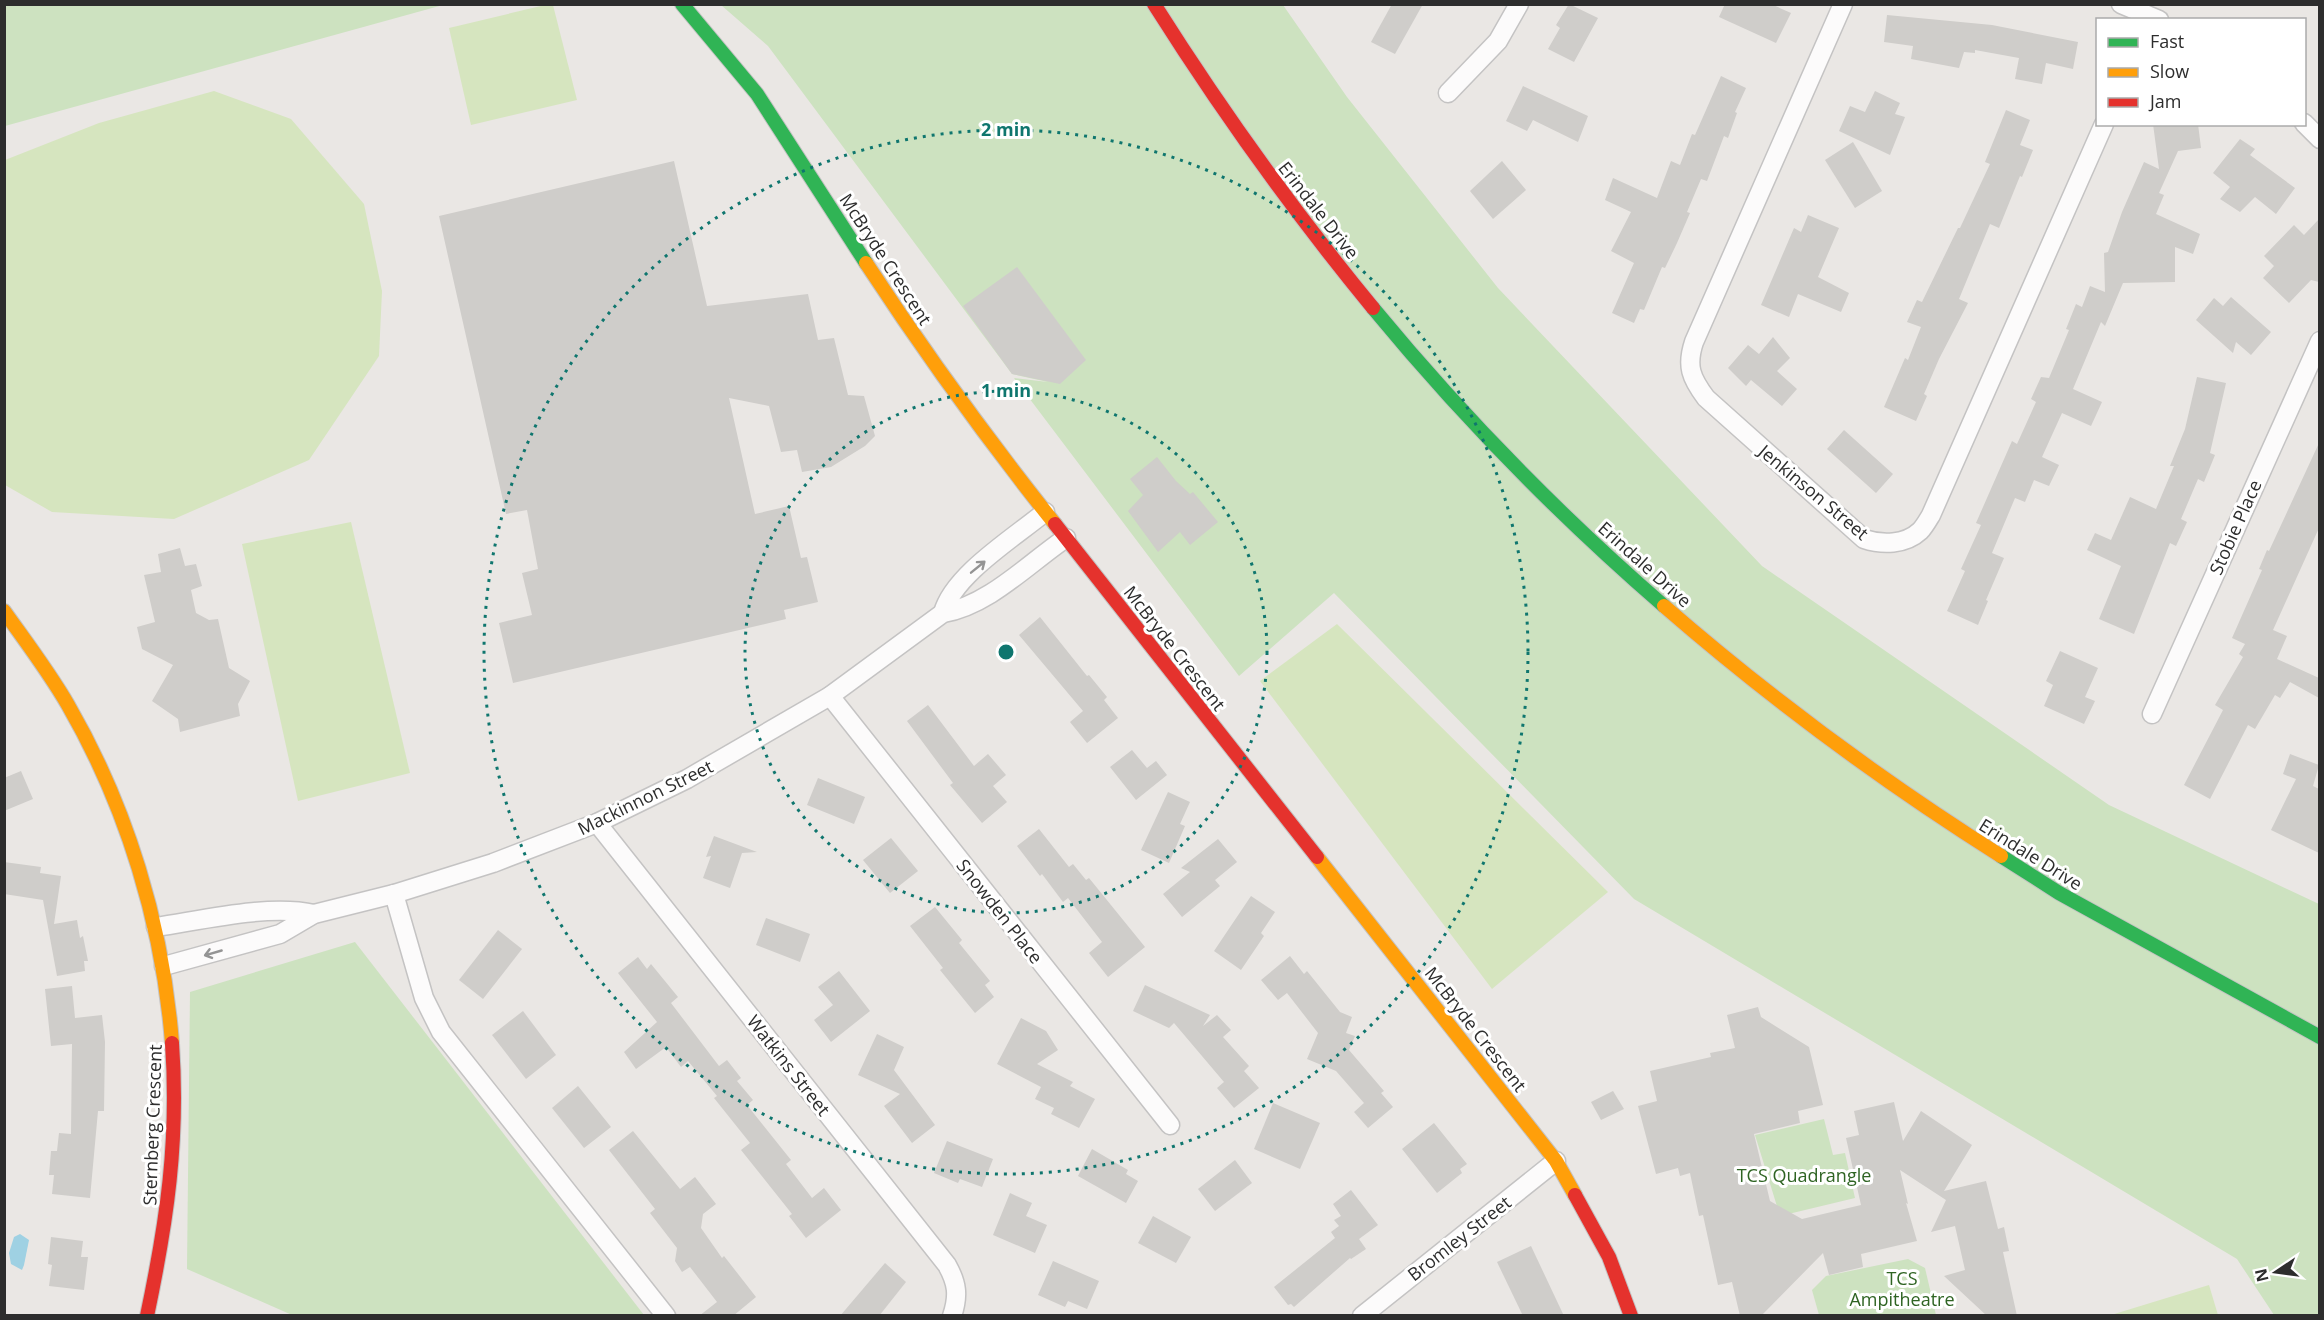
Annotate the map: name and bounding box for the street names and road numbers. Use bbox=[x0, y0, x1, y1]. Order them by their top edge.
street label: Erindale Drive bbox=[1273, 156, 1365, 264]
street label: McBryde Crescent bbox=[834, 189, 938, 329]
street label: Jenkinson Street bbox=[1753, 438, 1874, 545]
street label: Stobie Place bbox=[2203, 476, 2267, 578]
street label: Erindale Drive bbox=[1593, 516, 1697, 612]
street label: McBryde Crescent bbox=[1119, 581, 1231, 715]
street label: Mackinnon Street bbox=[573, 754, 717, 840]
street label: Erindale Drive bbox=[1975, 813, 2087, 895]
street label: Snowden Place bbox=[952, 854, 1048, 968]
street label: McBryde Crescent bbox=[1420, 962, 1532, 1096]
street label: Watkins Street bbox=[742, 1010, 836, 1120]
street label: Sternberg Crescent bbox=[137, 1044, 167, 1206]
street label: Bromley Street bbox=[1402, 1190, 1516, 1286]

